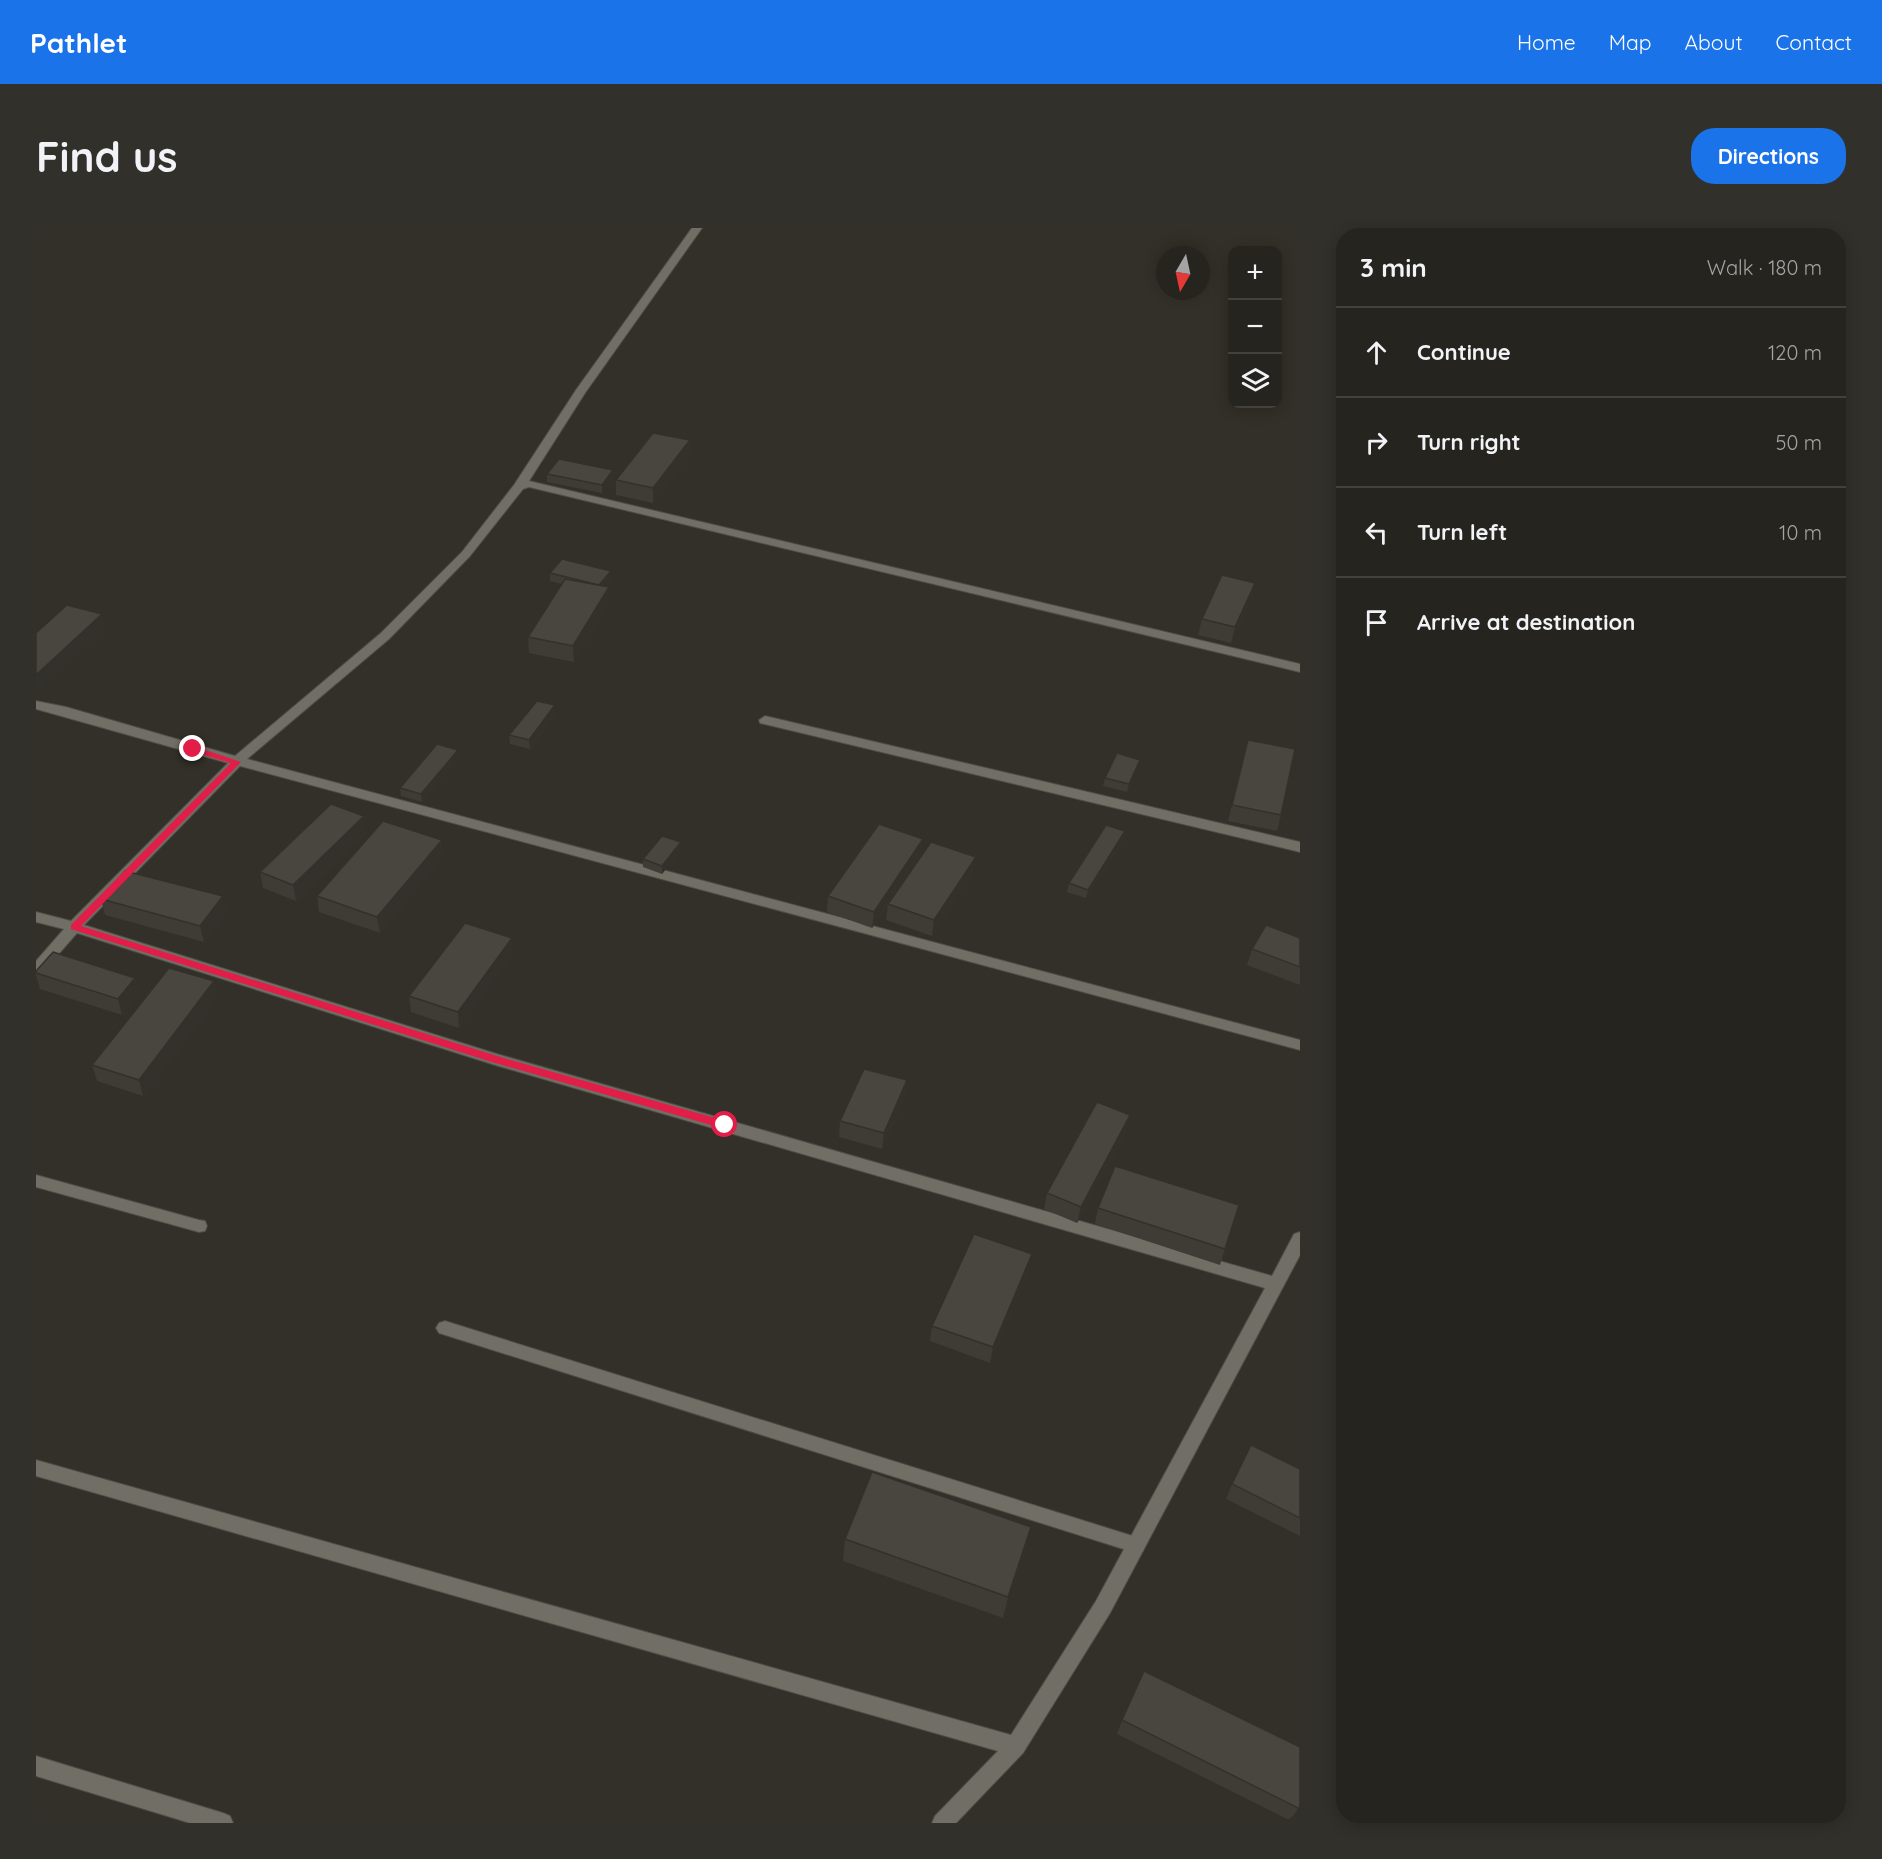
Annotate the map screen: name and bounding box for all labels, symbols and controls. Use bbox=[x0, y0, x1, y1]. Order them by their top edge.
text: Pathlet bbox=[30, 25, 127, 60]
text: Home bbox=[1517, 29, 1576, 55]
text: Map bbox=[1609, 29, 1652, 55]
text: About bbox=[1685, 29, 1743, 55]
text: Contact bbox=[1776, 29, 1852, 55]
button: Directions bbox=[1691, 128, 1846, 184]
text: Find us bbox=[36, 130, 178, 183]
north arrow bbox=[1156, 246, 1210, 300]
map controls bbox=[1228, 246, 1282, 408]
button: + bbox=[1228, 246, 1282, 300]
text: 3 min bbox=[1360, 251, 1427, 284]
text: Walk · 180 m bbox=[1707, 255, 1822, 280]
button: − bbox=[1228, 300, 1282, 354]
icon: ahead bbox=[1360, 336, 1393, 369]
text: Continue bbox=[1417, 338, 1511, 366]
text: 120 m bbox=[1768, 340, 1822, 365]
button: layers bbox=[1228, 354, 1282, 408]
icon: right bbox=[1360, 426, 1393, 459]
text: Turn right bbox=[1417, 428, 1521, 456]
text: 50 m bbox=[1776, 430, 1822, 455]
icon: left bbox=[1360, 516, 1393, 549]
text: Turn left bbox=[1417, 518, 1507, 546]
text: 10 m bbox=[1779, 520, 1822, 545]
icon: arrive bbox=[1360, 606, 1393, 639]
text: Arrive at destination bbox=[1417, 608, 1635, 636]
route end bbox=[179, 735, 205, 761]
route start bbox=[711, 1111, 737, 1137]

